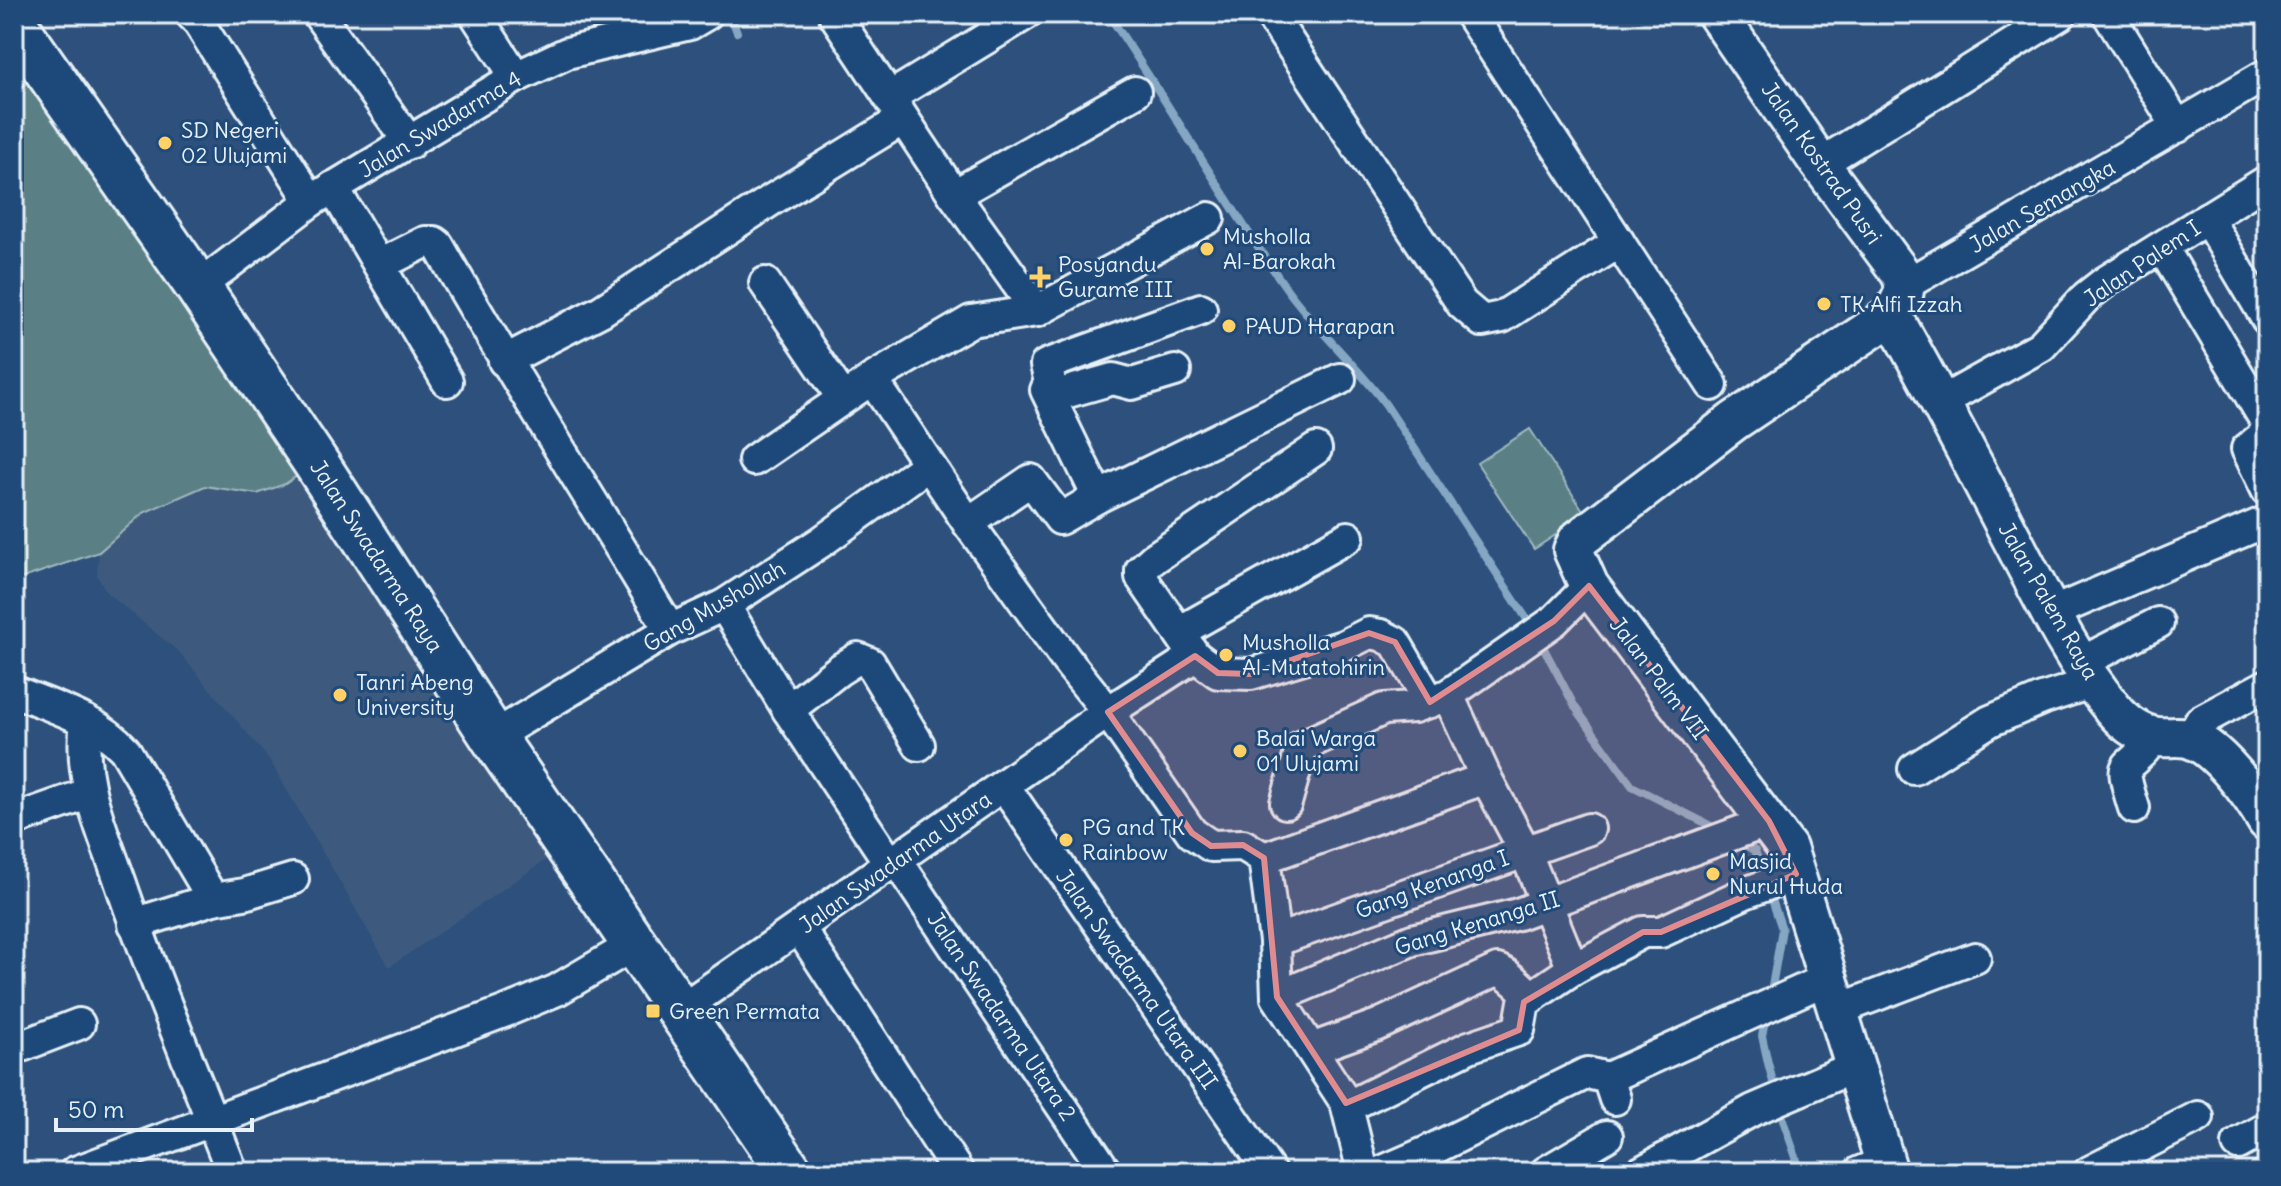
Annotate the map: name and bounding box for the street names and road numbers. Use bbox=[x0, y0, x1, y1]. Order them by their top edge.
street label: Jalan Swadarma 4 bbox=[353, 64, 527, 184]
street label: Jalan Kostrad Pusri bbox=[1756, 76, 1888, 250]
street label: Jalan Semangka bbox=[1964, 153, 2120, 259]
street label: Jalan Palem I bbox=[2078, 214, 2206, 312]
street label: Jalan Swadarma Raya bbox=[304, 454, 450, 658]
street label: Jalan Palem Raya bbox=[1993, 517, 2105, 685]
street label: Gang Mushollah bbox=[638, 554, 790, 658]
street label: Jalan Palm VII bbox=[1604, 611, 1714, 745]
street label: Jalan Swadarma Utara bbox=[793, 785, 997, 939]
street label: Gang Kenanga I bbox=[1351, 843, 1513, 925]
street label: Jalan Swadarma Utara III bbox=[1050, 863, 1224, 1095]
street label: Gang Kenanga II bbox=[1391, 885, 1563, 961]
street label: Jalan Swadarma Utara 2 bbox=[922, 906, 1082, 1126]

